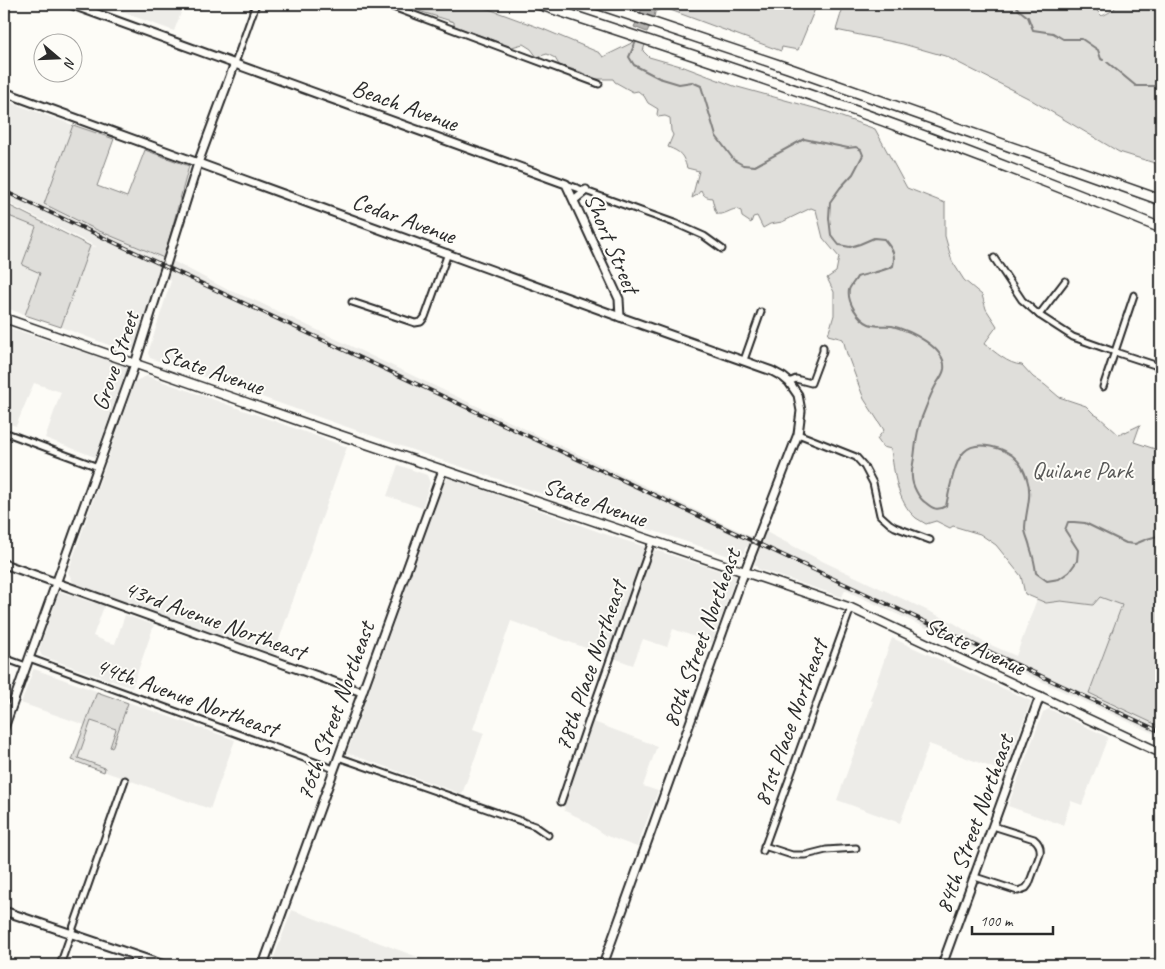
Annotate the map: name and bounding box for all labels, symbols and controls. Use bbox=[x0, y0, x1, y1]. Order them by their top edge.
north arrow bbox=[32, 32, 82, 82]
text: N bbox=[60, 55, 79, 71]
street label: Beach Avenue bbox=[348, 72, 464, 139]
street label: Cedar Avenue bbox=[348, 185, 462, 251]
street label: Short Street bbox=[577, 188, 648, 300]
street label: Grove Street bbox=[84, 306, 146, 414]
street label: State Avenue bbox=[156, 338, 270, 402]
park label: Quilane Park bbox=[1032, 455, 1135, 485]
street label: State Avenue bbox=[539, 470, 653, 534]
street label: 80th Street Northeast bbox=[655, 543, 748, 731]
street label: 43rd Avenue Northeast bbox=[120, 573, 313, 668]
street label: 78th Place Northeast bbox=[547, 574, 634, 755]
street label: State Avenue bbox=[920, 610, 1032, 683]
street label: 76th Street Northeast bbox=[289, 616, 382, 804]
street label: 81st Place Northeast bbox=[746, 633, 835, 810]
street label: 44th Avenue Northeast bbox=[92, 650, 285, 745]
street label: 84th Street Northeast bbox=[928, 729, 1021, 917]
scale bar bbox=[972, 904, 1054, 936]
text: 100 m bbox=[980, 912, 1014, 931]

